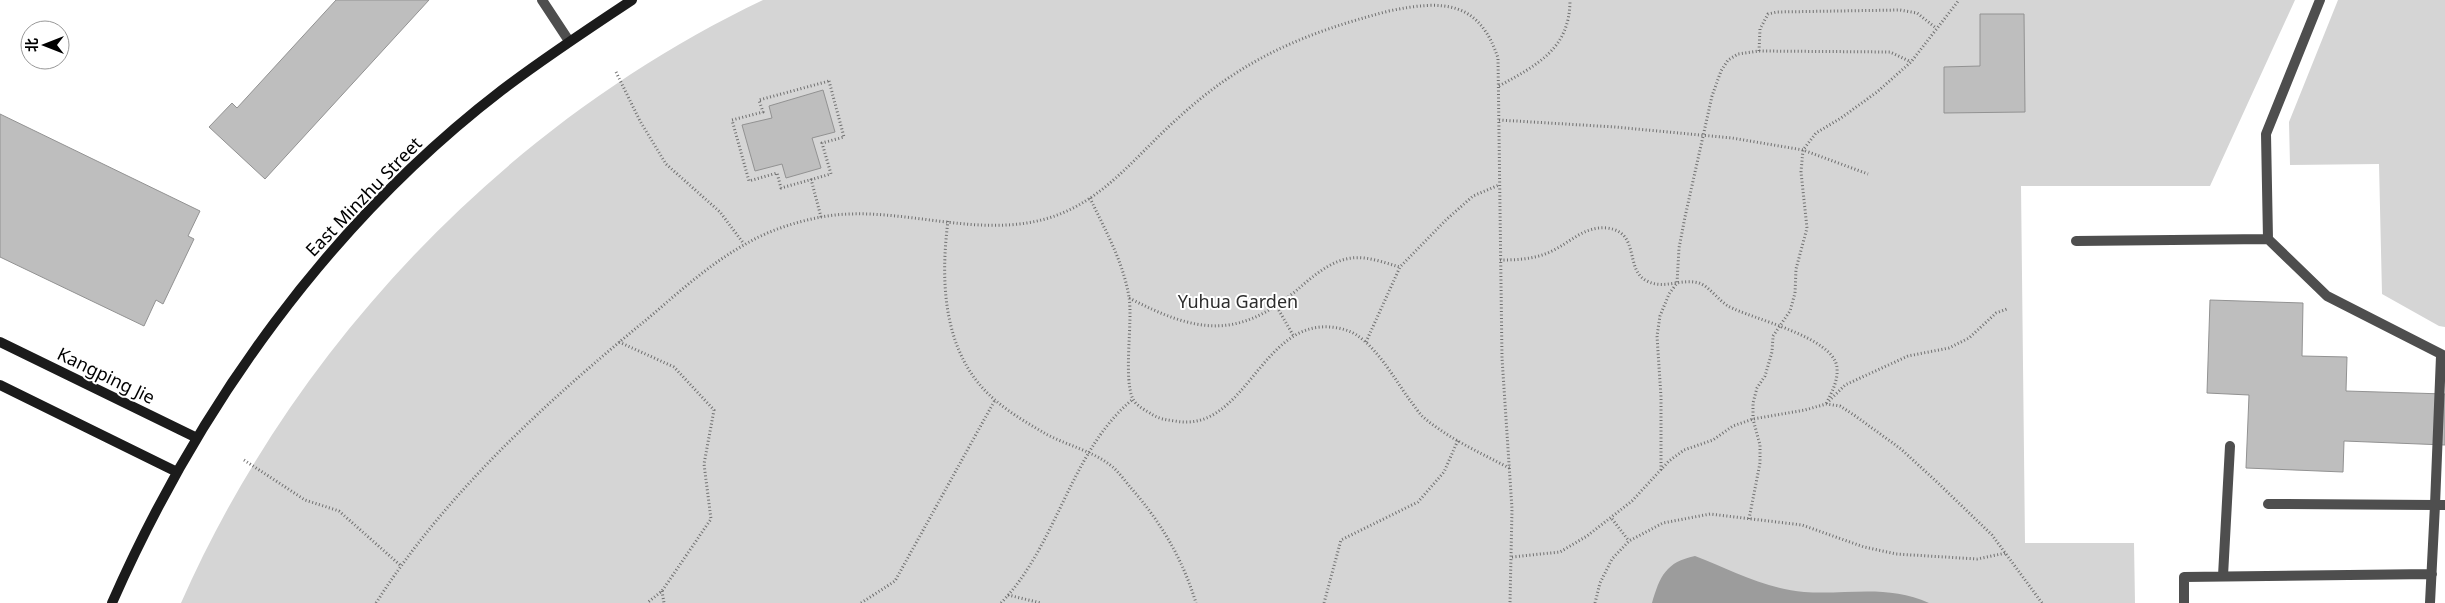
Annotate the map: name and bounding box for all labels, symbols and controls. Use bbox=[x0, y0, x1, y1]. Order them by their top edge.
north arrow bbox=[20, 20, 70, 70]
text: 北 bbox=[22, 38, 41, 52]
street label: East Minzhu Street bbox=[300, 131, 427, 261]
park label: Yuhua Garden bbox=[1178, 289, 1298, 313]
street label: Kangping Jie bbox=[54, 341, 159, 409]

